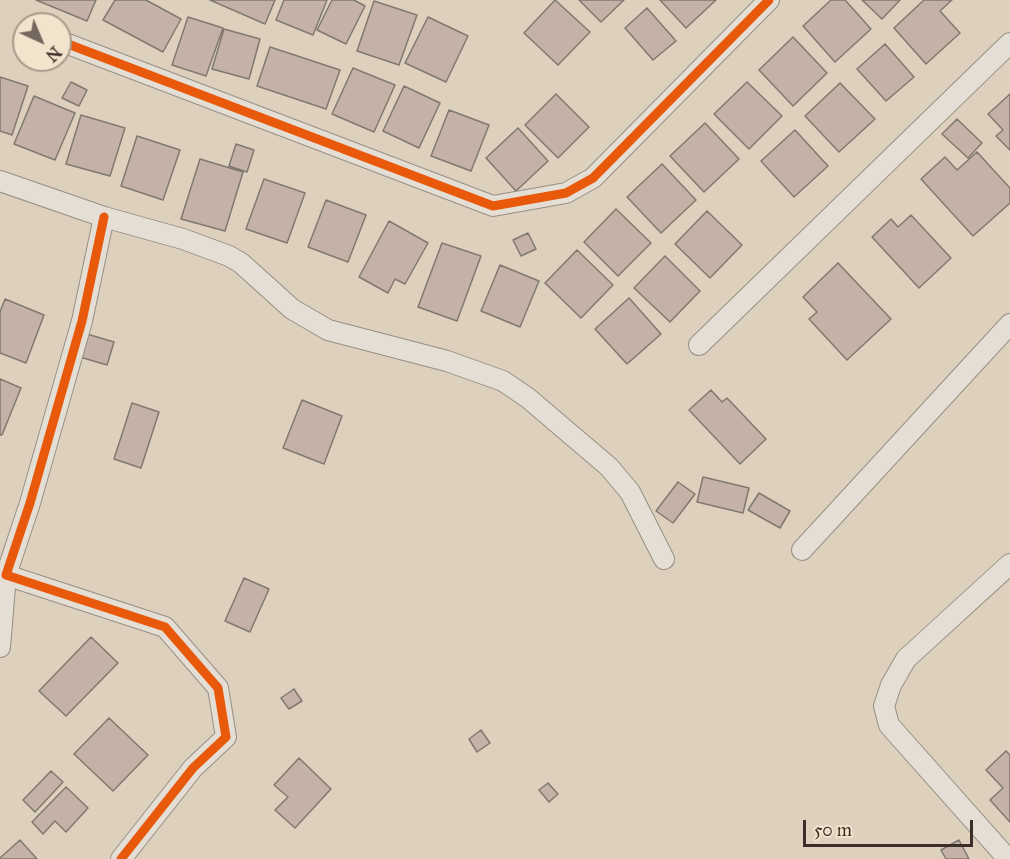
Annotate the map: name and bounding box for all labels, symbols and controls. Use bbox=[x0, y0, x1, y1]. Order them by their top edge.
north arrow bbox=[12, 12, 72, 72]
text: N bbox=[42, 42, 65, 65]
scale bar bbox=[806, 808, 976, 846]
text: 50 m bbox=[814, 819, 852, 841]

